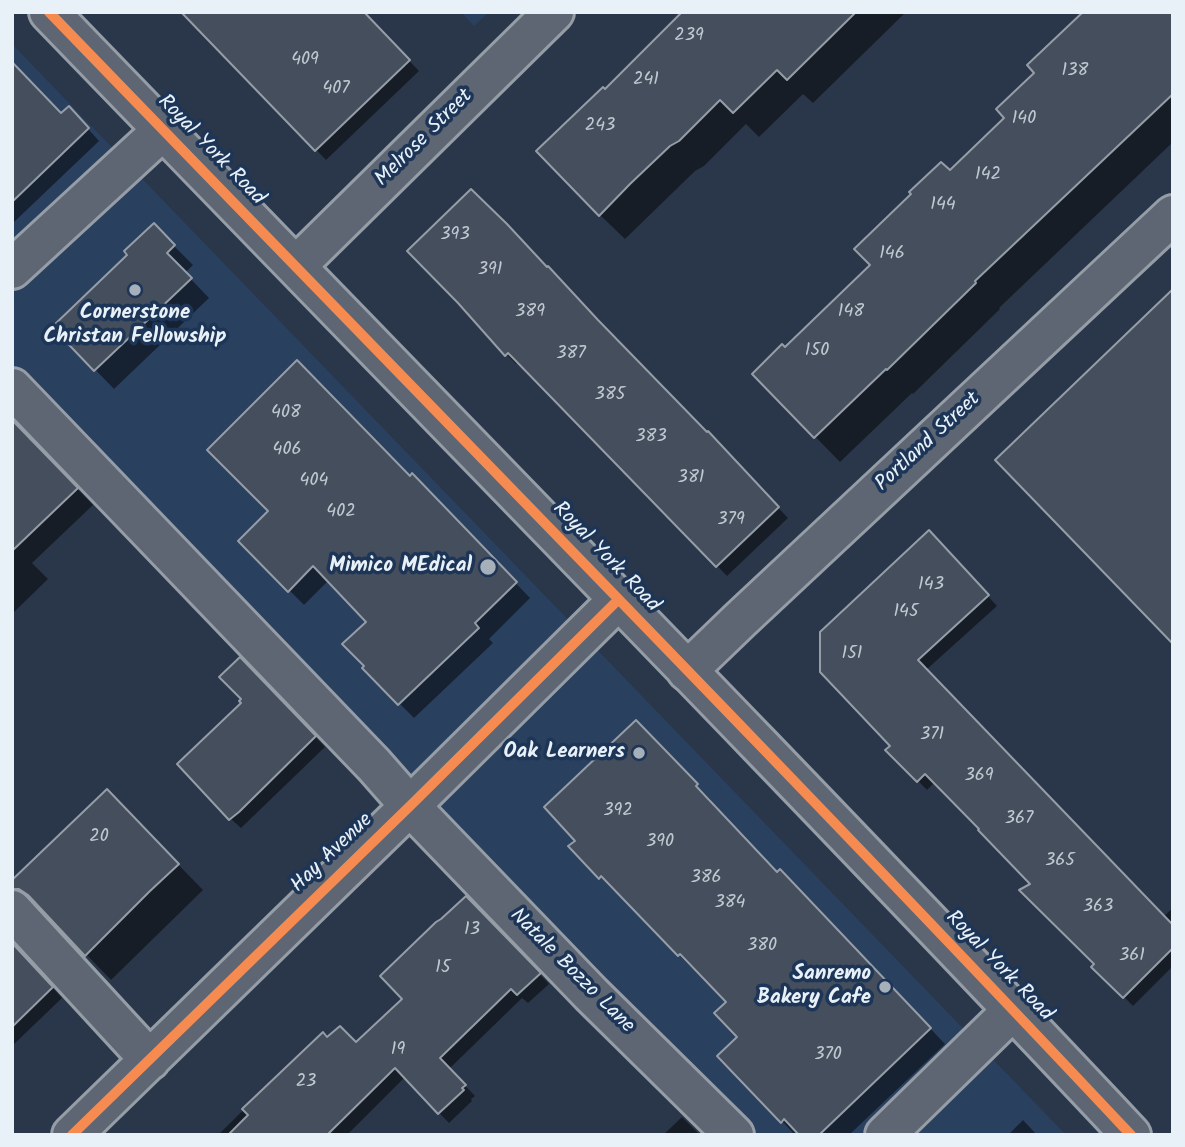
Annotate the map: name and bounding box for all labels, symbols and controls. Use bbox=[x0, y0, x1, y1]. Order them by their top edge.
house number: 239 bbox=[674, 26, 704, 48]
house number: 409 bbox=[291, 50, 319, 72]
house number: 138 bbox=[1062, 61, 1088, 83]
house number: 241 bbox=[633, 70, 659, 92]
house number: 407 bbox=[322, 79, 350, 101]
street label: Melrose Street bbox=[371, 85, 479, 193]
street label: Royal York Road bbox=[151, 90, 269, 212]
house number: 140 bbox=[1012, 109, 1036, 131]
house number: 243 bbox=[585, 116, 615, 138]
house number: 142 bbox=[975, 165, 1001, 187]
house number: 144 bbox=[930, 195, 956, 217]
house number: 393 bbox=[440, 225, 470, 247]
house number: 146 bbox=[879, 244, 905, 266]
house number: 391 bbox=[478, 260, 502, 282]
marker: Cornerstone Christan Fellowship bbox=[127, 282, 143, 298]
place label: Cornerstone Christan Fellowship bbox=[43, 301, 227, 351]
house number: 389 bbox=[515, 302, 545, 324]
house number: 148 bbox=[838, 302, 864, 324]
house number: 150 bbox=[805, 341, 829, 363]
house number: 387 bbox=[556, 344, 586, 366]
house number: 385 bbox=[595, 385, 625, 407]
street label: Portland Street bbox=[871, 388, 987, 498]
house number: 408 bbox=[271, 403, 301, 425]
house number: 383 bbox=[635, 427, 667, 449]
house number: 406 bbox=[273, 440, 301, 462]
house number: 381 bbox=[678, 468, 704, 490]
house number: 404 bbox=[300, 471, 328, 493]
street label: Royal York Road bbox=[546, 497, 664, 619]
house number: 402 bbox=[326, 502, 356, 524]
house number: 379 bbox=[717, 510, 745, 532]
place label: Mimico MEdical bbox=[329, 554, 472, 580]
marker: Mimico MEdical bbox=[478, 557, 498, 577]
house number: 143 bbox=[918, 575, 944, 597]
house number: 145 bbox=[893, 602, 919, 624]
house number: 151 bbox=[842, 644, 862, 666]
house number: 371 bbox=[920, 725, 944, 747]
place label: Oak Learners bbox=[504, 740, 625, 766]
marker: Oak Learners bbox=[631, 745, 647, 761]
house number: 369 bbox=[964, 766, 994, 788]
house number: 392 bbox=[603, 801, 633, 823]
street label: Hay Avenue bbox=[287, 809, 379, 899]
house number: 367 bbox=[1005, 809, 1033, 831]
house number: 20 bbox=[89, 827, 109, 849]
house number: 390 bbox=[646, 832, 674, 854]
house number: 365 bbox=[1045, 851, 1075, 873]
house number: 386 bbox=[690, 868, 722, 890]
house number: 384 bbox=[714, 893, 746, 915]
house number: 363 bbox=[1083, 897, 1113, 919]
street label: Natale Bozzo Lane bbox=[503, 904, 639, 1040]
street label: Royal York Road bbox=[939, 906, 1057, 1028]
house number: 13 bbox=[464, 920, 480, 942]
house number: 380 bbox=[747, 936, 777, 958]
house number: 361 bbox=[1119, 946, 1145, 968]
house number: 15 bbox=[435, 958, 451, 980]
place label: Sanremo Bakery Cafe bbox=[757, 962, 871, 1012]
marker: Sanremo Bakery Cafe bbox=[877, 979, 893, 995]
house number: 19 bbox=[391, 1040, 405, 1062]
house number: 370 bbox=[814, 1045, 842, 1067]
house number: 23 bbox=[296, 1072, 316, 1094]

